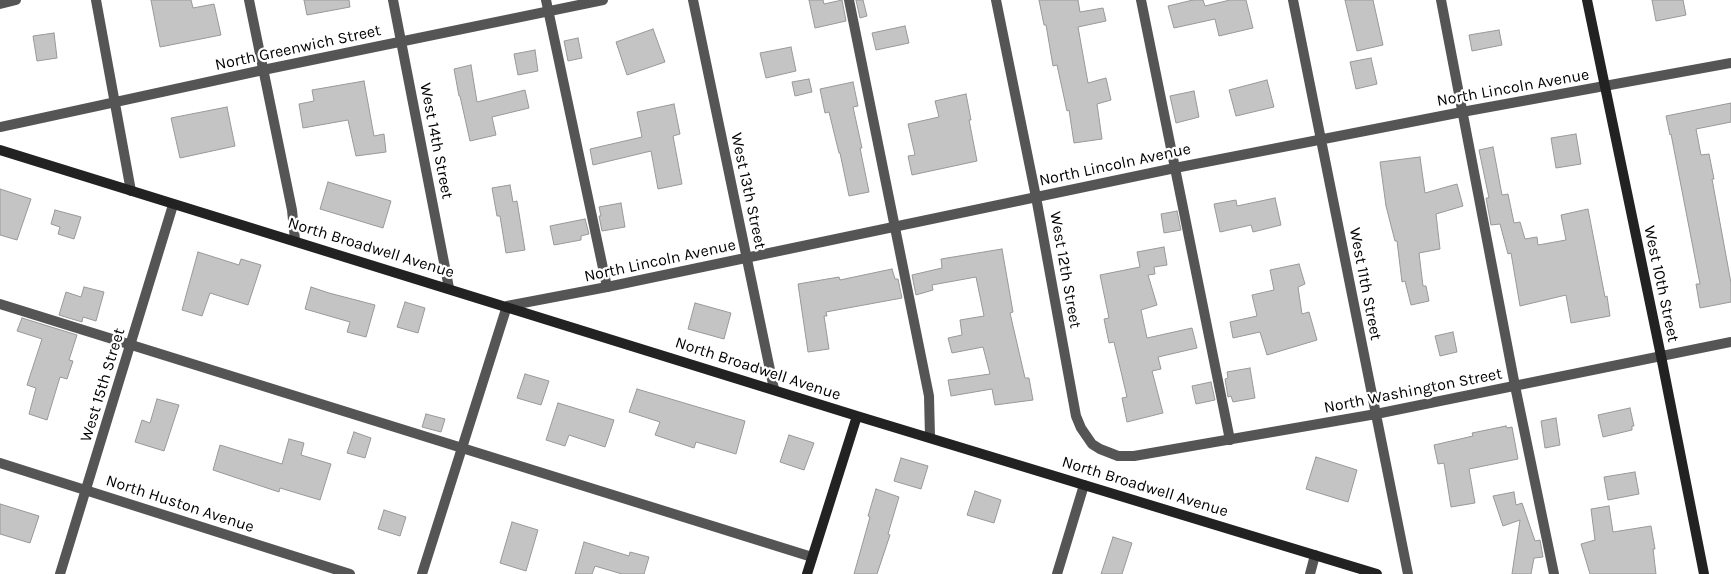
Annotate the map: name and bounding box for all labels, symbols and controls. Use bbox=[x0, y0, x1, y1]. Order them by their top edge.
street label: North Greenwich Street bbox=[213, 21, 383, 75]
street label: North Lincoln Avenue bbox=[1435, 65, 1591, 111]
street label: West 14th Street bbox=[415, 81, 457, 201]
street label: West 13th Street bbox=[726, 131, 770, 251]
street label: North Lincoln Avenue bbox=[1037, 140, 1193, 190]
street label: West 12th Street bbox=[1045, 210, 1085, 330]
street label: North Broadwell Avenue bbox=[286, 214, 456, 282]
street label: West 10th Street bbox=[1639, 224, 1683, 344]
street label: West 11th Street bbox=[1345, 226, 1385, 342]
street label: North Lincoln Avenue bbox=[582, 236, 738, 286]
street label: West 15th Street bbox=[77, 326, 129, 444]
street label: North Broadwell Avenue bbox=[673, 333, 843, 405]
street label: North Washington Street bbox=[1322, 364, 1504, 418]
street label: North Broadwell Avenue bbox=[1060, 453, 1230, 521]
street label: North Huston Avenue bbox=[104, 471, 256, 537]

